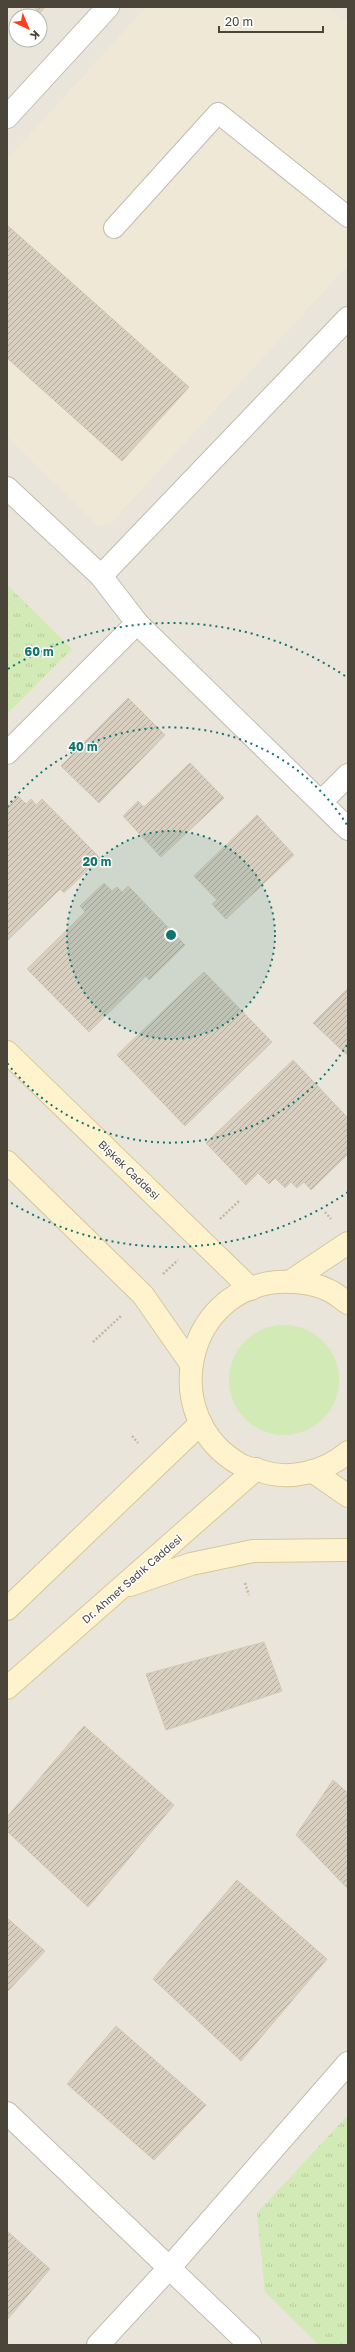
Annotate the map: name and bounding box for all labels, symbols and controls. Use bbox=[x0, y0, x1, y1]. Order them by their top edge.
north arrow bbox=[8, 8, 48, 48]
scale bar bbox=[219, 8, 323, 34]
text: 20 m bbox=[225, 14, 253, 29]
text: K bbox=[28, 28, 43, 43]
text: 60 m bbox=[25, 644, 53, 659]
text: 40 m bbox=[69, 739, 97, 754]
text: 20 m bbox=[83, 854, 111, 869]
centre of rings bbox=[164, 928, 178, 942]
street label: Bişkek Caddesi bbox=[96, 1137, 163, 1202]
street label: Dr. Ahmet Sadık Caddesi bbox=[79, 1532, 184, 1626]

